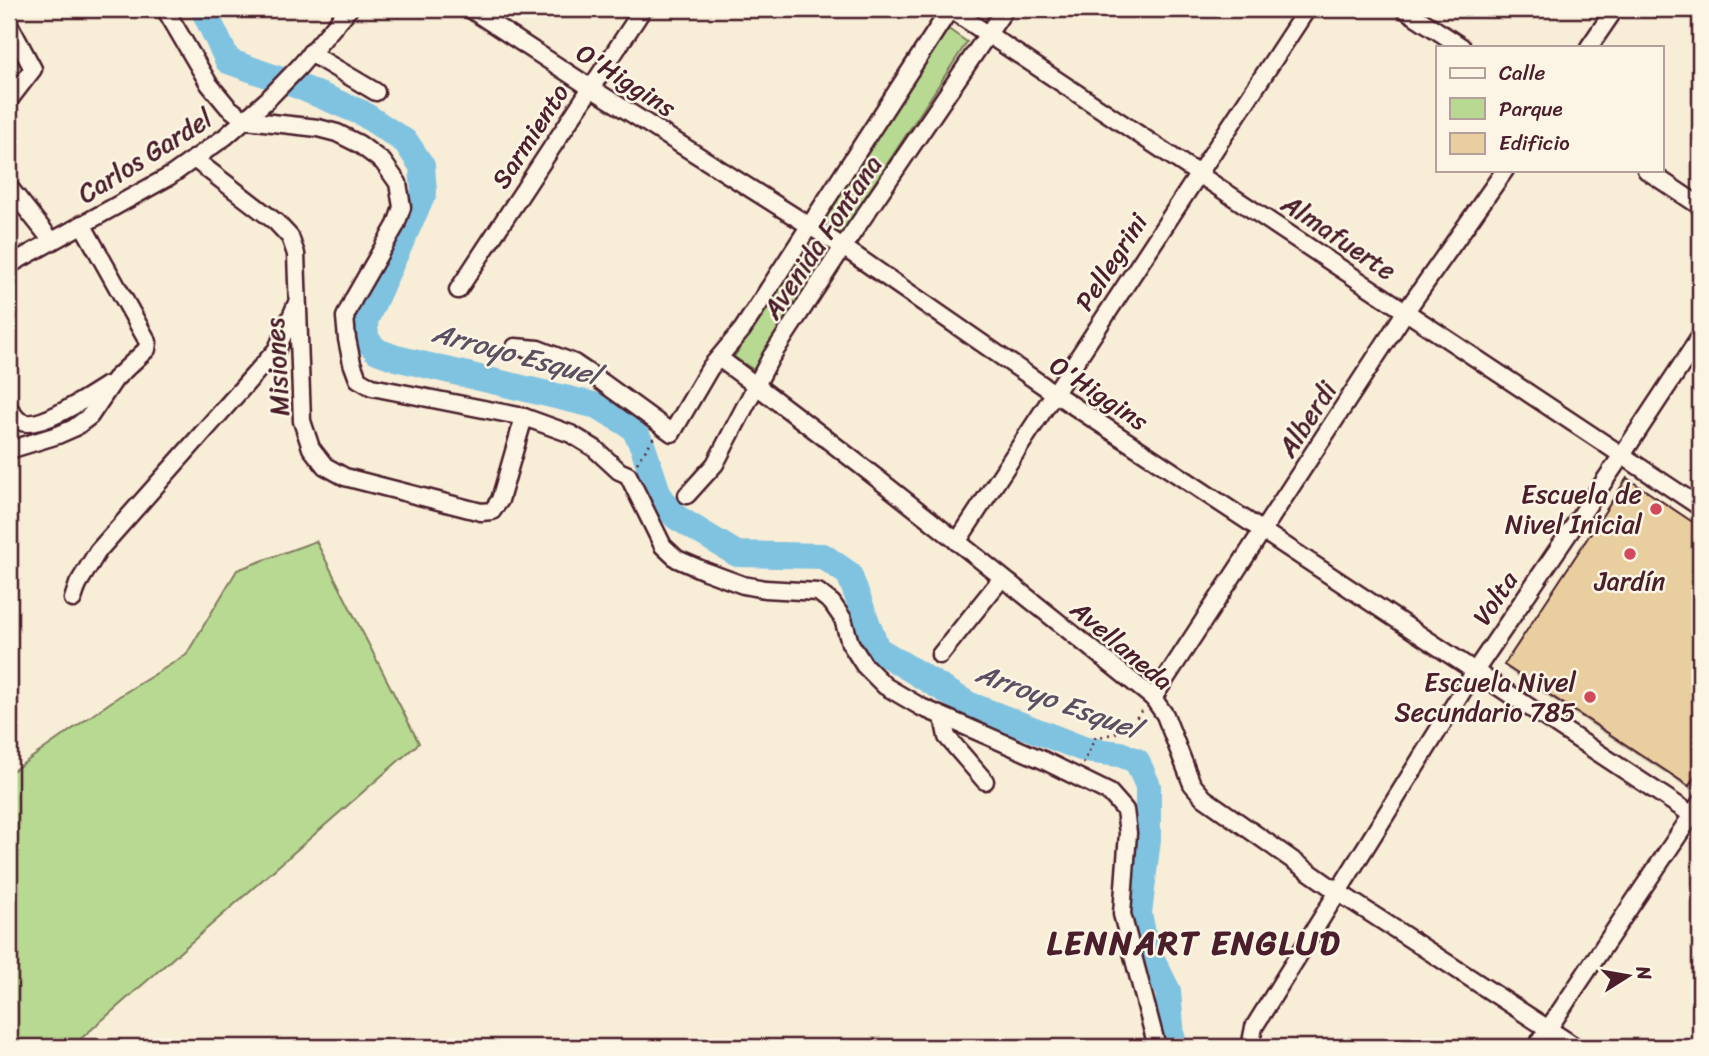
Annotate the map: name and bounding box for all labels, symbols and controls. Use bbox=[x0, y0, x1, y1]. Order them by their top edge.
street label: O'Higgins bbox=[567, 30, 686, 130]
legend bbox=[1436, 46, 1664, 172]
text: Calle bbox=[1499, 54, 1546, 92]
street label: Sarmiento bbox=[478, 74, 582, 198]
text: Parque bbox=[1499, 90, 1563, 128]
street label: Carlos Gardel bbox=[68, 96, 222, 216]
text: Edificio bbox=[1499, 124, 1570, 162]
street label: Avenida Fontana bbox=[749, 145, 894, 330]
street label: Almafuerte bbox=[1271, 181, 1406, 293]
street label: Pellegrini bbox=[1062, 203, 1161, 320]
water label: Arroyo Esquel bbox=[426, 308, 611, 401]
street label: Misiones bbox=[251, 316, 303, 417]
street label: O'Higgins bbox=[1040, 343, 1159, 444]
street label: Alberdi bbox=[1264, 371, 1349, 467]
place label: Escuela de Nivel Inicial bbox=[1505, 471, 1643, 547]
marker: Escuela de Nivel Inicial bbox=[1648, 501, 1664, 517]
marker: Jardín bbox=[1622, 546, 1638, 562]
place label: Jardín bbox=[1594, 558, 1665, 604]
street label: Volta bbox=[1460, 560, 1531, 635]
street label: Avellaneda bbox=[1059, 587, 1184, 702]
water label: Arroyo Esquel bbox=[968, 648, 1152, 755]
place label: Escuela Nivel Secundario 785 bbox=[1394, 659, 1577, 735]
marker: Escuela Nivel Secundario 785 bbox=[1582, 689, 1598, 705]
district label: LENNART ENGLUD bbox=[1047, 914, 1341, 972]
north arrow bbox=[1594, 940, 1664, 1010]
text: N bbox=[1627, 962, 1662, 983]

